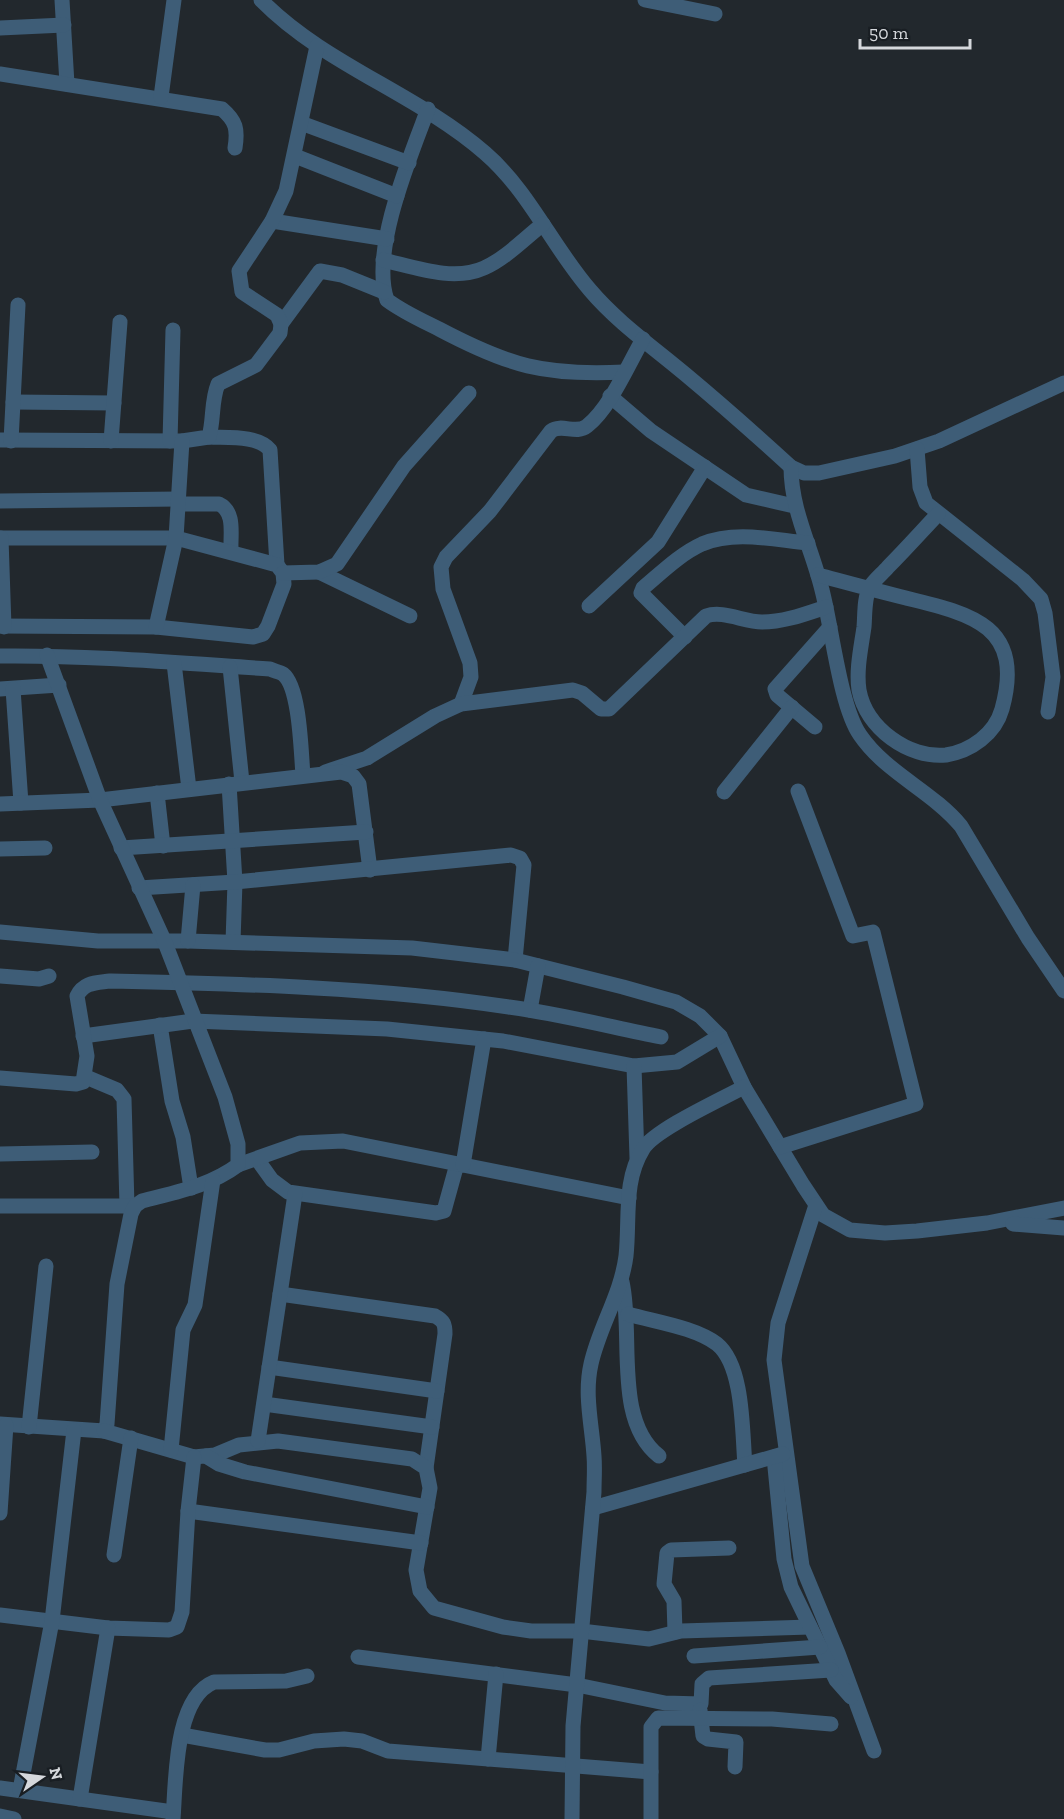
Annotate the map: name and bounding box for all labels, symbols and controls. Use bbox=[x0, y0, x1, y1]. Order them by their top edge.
scale bar bbox=[860, 12, 970, 50]
text: 50 m bbox=[869, 22, 909, 44]
north arrow bbox=[12, 1747, 72, 1807]
text: N bbox=[45, 1765, 67, 1782]

